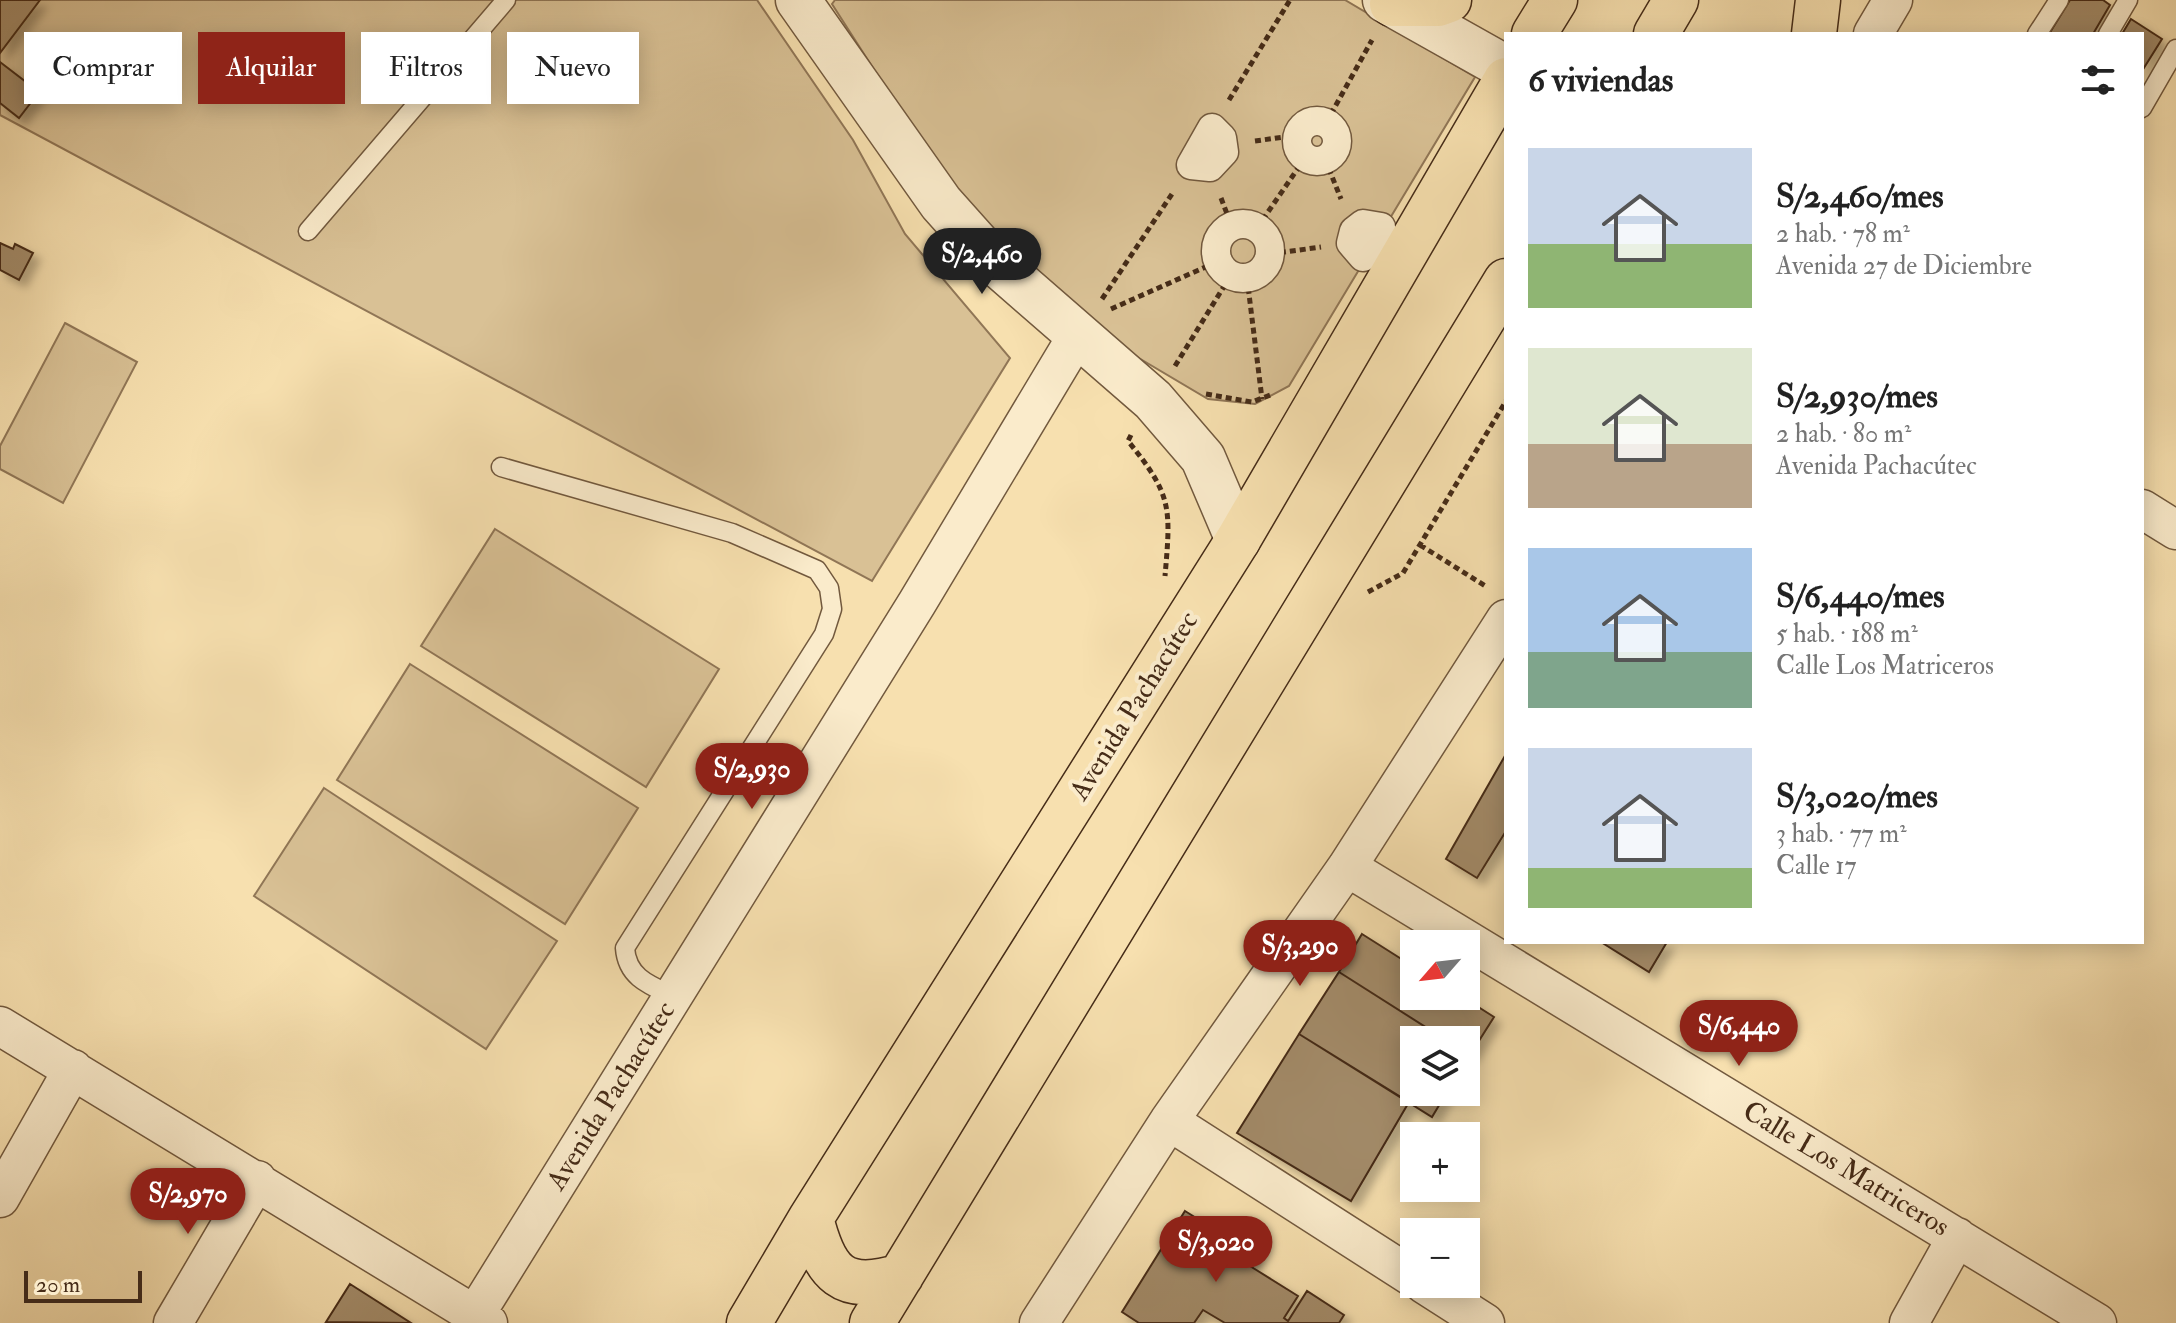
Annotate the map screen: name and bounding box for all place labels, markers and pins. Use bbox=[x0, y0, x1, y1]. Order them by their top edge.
pin: S/2,460 bbox=[908, 228, 1056, 296]
pin: S/2,930 bbox=[678, 743, 826, 811]
pin: S/3,290 bbox=[1226, 920, 1374, 988]
pin: S/6,440 bbox=[1665, 1000, 1813, 1068]
pin: S/2,970 bbox=[114, 1168, 262, 1236]
pin: S/3,020 bbox=[1142, 1216, 1290, 1284]

